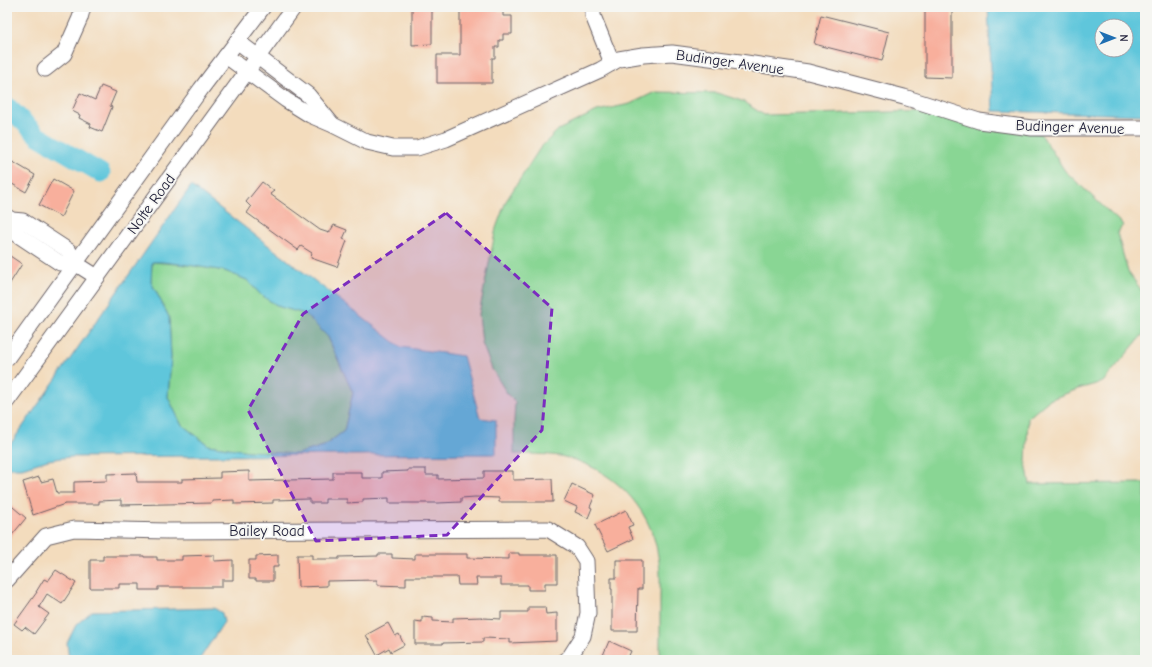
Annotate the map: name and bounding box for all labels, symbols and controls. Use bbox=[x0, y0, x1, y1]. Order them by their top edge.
north arrow bbox=[1094, 18, 1134, 58]
text: N bbox=[1117, 34, 1130, 42]
street label: Budinger Avenue bbox=[675, 46, 786, 79]
street label: Budinger Avenue bbox=[1015, 116, 1125, 138]
street label: Nolte Road bbox=[123, 170, 179, 238]
street label: Bailey Road bbox=[229, 522, 305, 540]

